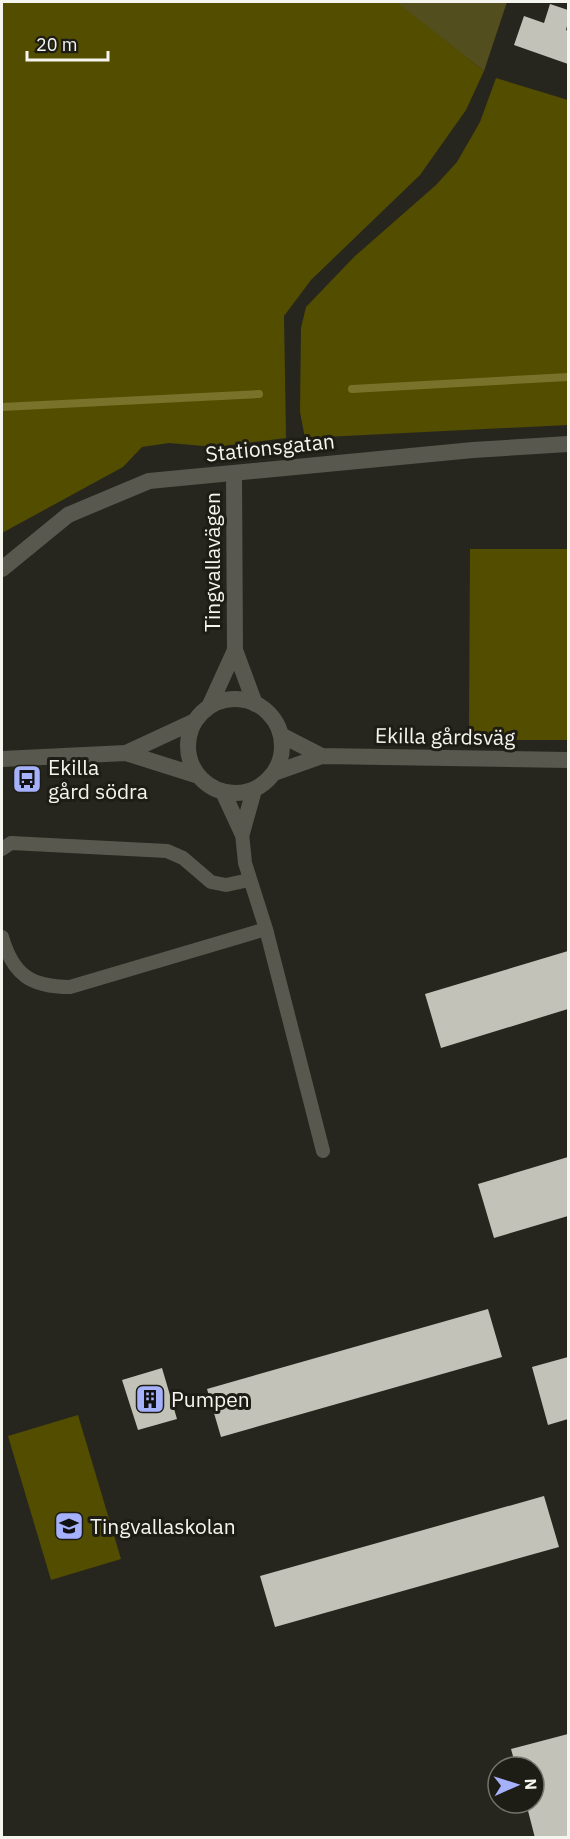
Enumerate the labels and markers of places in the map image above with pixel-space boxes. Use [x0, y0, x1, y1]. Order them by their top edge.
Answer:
place label: Ekilla gård södra [48, 753, 148, 805]
bus stop icon: Ekilla gård södra [11, 763, 43, 795]
building icon: Pumpen [134, 1383, 166, 1415]
place label: Pumpen [171, 1385, 250, 1413]
school or university icon: Tingvallaskolan [53, 1510, 85, 1542]
place label: Tingvallaskolan [90, 1512, 236, 1540]

